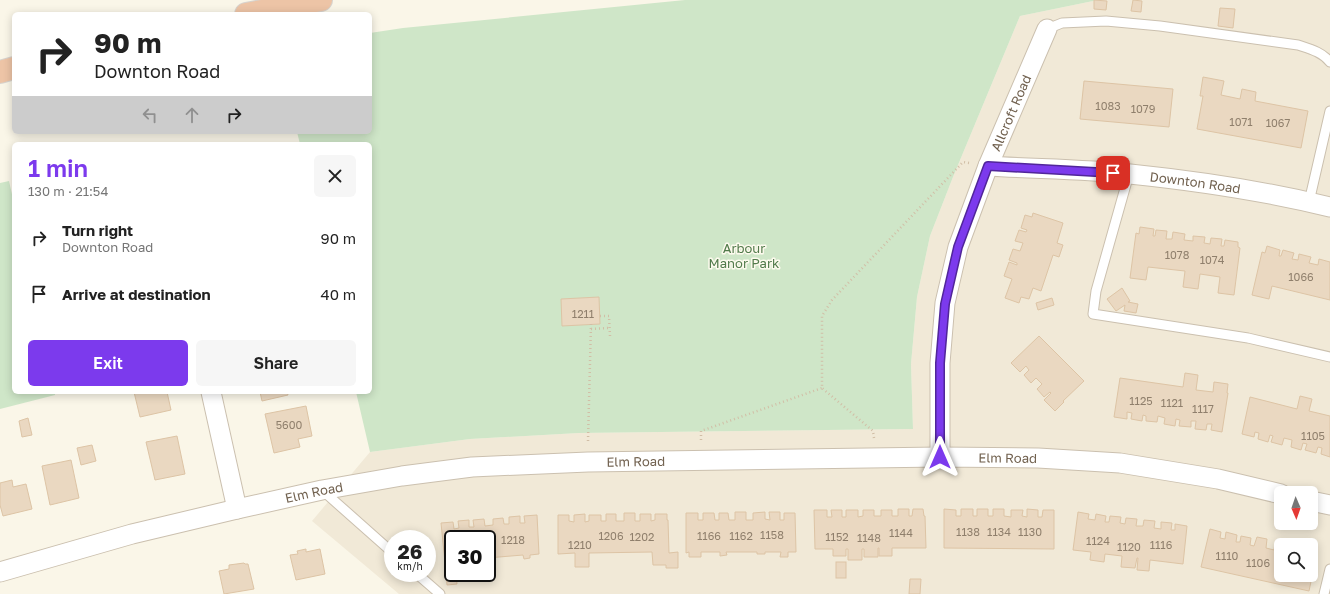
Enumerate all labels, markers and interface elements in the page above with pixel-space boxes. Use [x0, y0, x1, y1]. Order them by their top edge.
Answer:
text: 90 m [94, 26, 161, 59]
icon: right [28, 28, 80, 80]
text: Downton Road [94, 60, 220, 82]
street label: Allcroft Road [987, 72, 1034, 153]
house number: 1083 [1095, 99, 1121, 112]
house number: 1079 [1131, 102, 1155, 115]
icon: left [139, 104, 161, 126]
icon: ahead [181, 104, 203, 126]
icon: right [223, 104, 245, 126]
house number: 1071 [1229, 115, 1253, 128]
house number: 1067 [1266, 116, 1290, 129]
text: 1 min [28, 153, 88, 182]
button: close [314, 155, 356, 197]
pin [1096, 156, 1130, 190]
icon: arrive [1102, 162, 1124, 184]
street label: Downton Road [1149, 168, 1242, 197]
text: 130 m · 21:54 [28, 183, 108, 199]
text: Turn right [62, 221, 133, 239]
icon: right [28, 227, 50, 249]
text: 90 m [321, 229, 356, 247]
text: Downton Road [62, 239, 153, 255]
park label: Arbour Manor Park [709, 240, 780, 271]
house number: 1078 [1165, 248, 1190, 261]
house number: 1074 [1200, 253, 1225, 266]
house number: 1066 [1288, 270, 1314, 283]
icon: arrive [28, 283, 50, 305]
text: Arrive at destination [62, 285, 211, 303]
text: 40 m [321, 285, 356, 303]
house number: 1211 [572, 307, 594, 320]
button: Exit [28, 340, 188, 386]
button: Share [196, 340, 356, 386]
house number: 1125 [1129, 394, 1153, 407]
house number: 1121 [1161, 396, 1183, 409]
house number: 1117 [1192, 402, 1214, 415]
house number: 5600 [276, 418, 303, 431]
house number: 1105 [1301, 429, 1325, 442]
position arrow [919, 436, 961, 478]
street label: Elm Road [978, 449, 1037, 466]
street label: Elm Road [606, 453, 665, 470]
street label: Elm Road [283, 479, 344, 506]
north arrow [1274, 486, 1318, 530]
map controls [1274, 486, 1318, 582]
house number: 1138 [956, 525, 980, 538]
house number: 1134 [987, 525, 1011, 538]
house number: 1130 [1018, 525, 1042, 538]
house number: 1144 [889, 526, 913, 539]
house number: 1158 [760, 528, 784, 541]
house number: 1206 [598, 529, 624, 542]
house number: 1166 [697, 529, 721, 542]
house number: 1162 [729, 529, 753, 542]
speed limit sign: 30 [444, 530, 496, 582]
house number: 1202 [630, 530, 654, 543]
house number: 1152 [825, 530, 849, 543]
house number: 1148 [857, 531, 881, 544]
house number: 1218 [501, 533, 525, 546]
house number: 1124 [1086, 534, 1110, 547]
house number: 1210 [568, 538, 592, 551]
house number: 1116 [1150, 538, 1173, 551]
button: search [1274, 538, 1318, 582]
text: 26 [398, 539, 422, 563]
house number: 1120 [1117, 540, 1141, 553]
house number: 1110 [1216, 549, 1239, 562]
house number: 1106 [1246, 556, 1270, 569]
text: km/h [397, 560, 423, 572]

